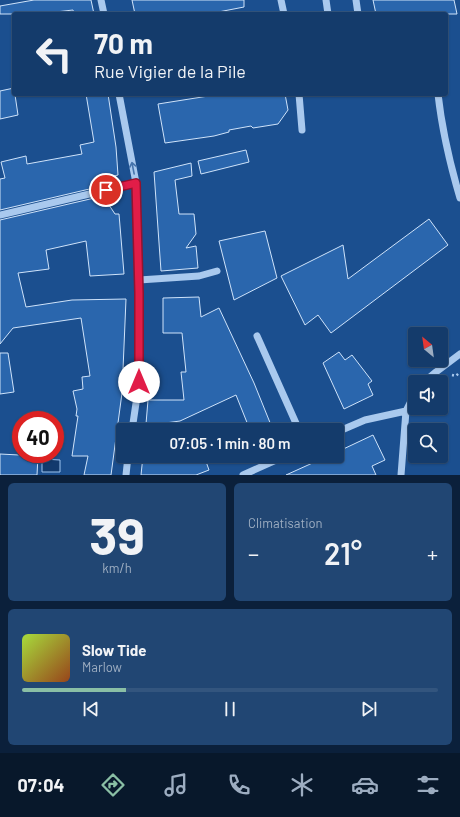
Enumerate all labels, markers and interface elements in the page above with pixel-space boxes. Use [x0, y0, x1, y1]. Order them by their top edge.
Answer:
text: 70 m [94, 26, 153, 60]
icon: left [28, 28, 80, 80]
text: Rue Vigier de la Pile [94, 60, 246, 82]
one-way arrow [129, 162, 137, 175]
pin [89, 173, 123, 207]
icon: arrive [95, 179, 117, 201]
north arrow [408, 327, 448, 367]
map controls [408, 327, 448, 463]
position arrow [118, 361, 160, 403]
button: sound [408, 375, 448, 415]
speed limit sign: 40 [12, 411, 64, 463]
button: search [408, 423, 448, 463]
text: 07:05 · 1 min · 80 m [169, 434, 291, 452]
text: 39 [89, 503, 145, 565]
text: Climatisation [248, 515, 323, 531]
text: 21° [324, 535, 362, 571]
text: − [248, 540, 259, 566]
text: + [427, 540, 438, 566]
text: km/h [102, 560, 132, 576]
text: Slow Tide [82, 641, 146, 659]
text: Marlow [82, 659, 122, 675]
icon: previous [80, 698, 102, 720]
icon: pause [219, 698, 241, 720]
icon: next [358, 698, 380, 720]
icon: directions [99, 771, 127, 799]
icon: music [162, 771, 190, 799]
icon: phone [225, 771, 253, 799]
icon: climate [288, 771, 316, 799]
icon: car [351, 771, 379, 799]
icon: filters [414, 771, 442, 799]
text: 07:04 [18, 774, 64, 796]

